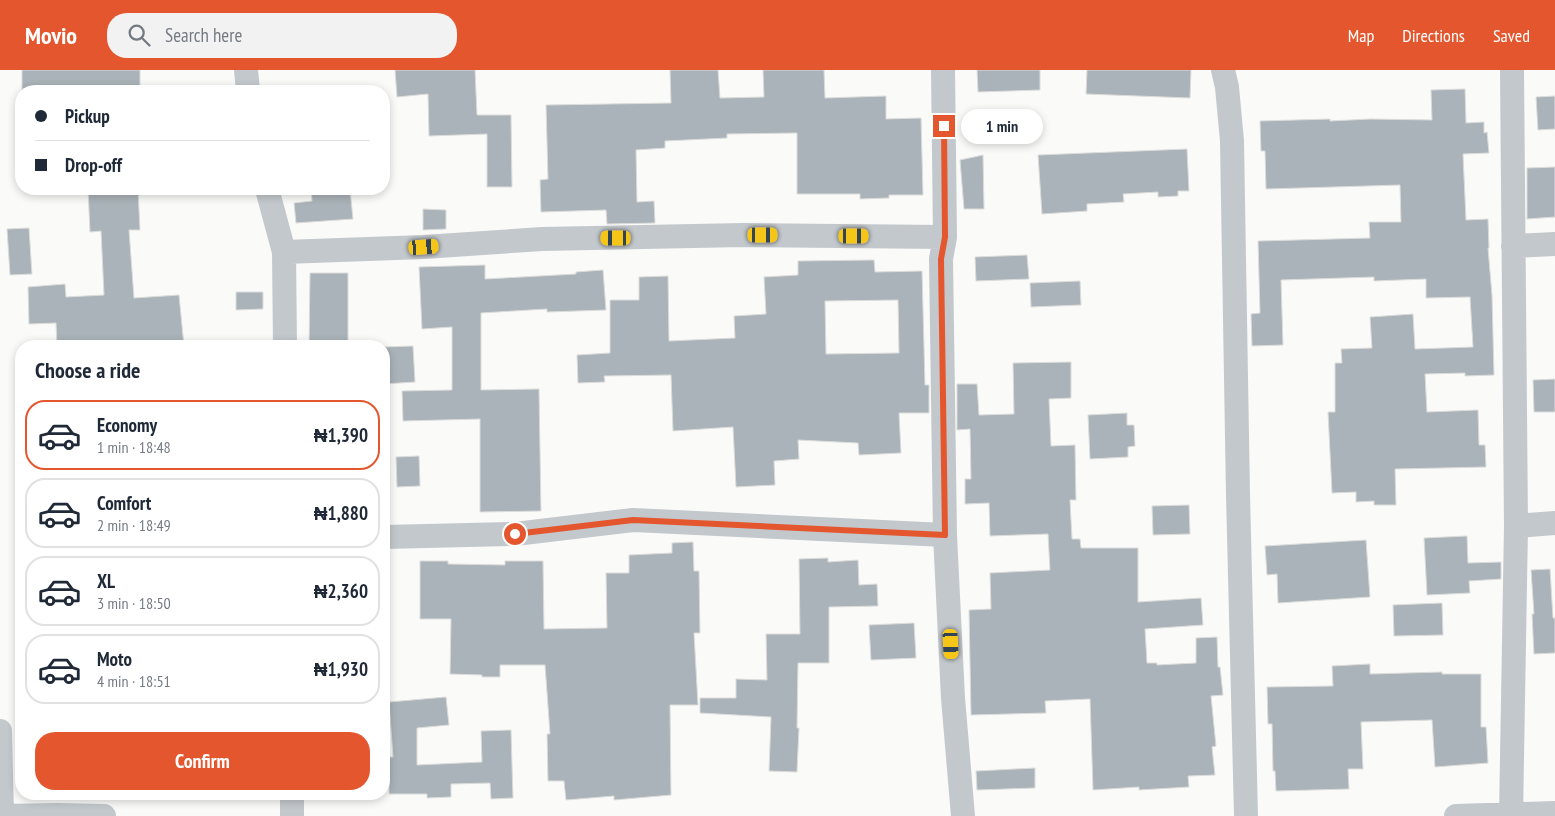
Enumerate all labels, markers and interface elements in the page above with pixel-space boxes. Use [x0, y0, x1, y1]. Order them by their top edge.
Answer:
search box [107, 13, 457, 58]
text: Movio [25, 20, 77, 51]
icon: search [125, 21, 153, 49]
text: Search here [165, 23, 242, 47]
text: Map [1348, 24, 1374, 47]
text: Directions [1402, 24, 1465, 47]
text: Saved [1493, 24, 1530, 47]
text: Pickup [65, 104, 110, 128]
callout: 1 min [962, 108, 1044, 144]
route end [933, 115, 955, 137]
text: 1 min [986, 116, 1018, 136]
text: Drop-off [65, 153, 122, 177]
car [748, 228, 778, 243]
car [839, 229, 869, 244]
car [601, 231, 631, 246]
car [408, 238, 439, 256]
text: Choose a ride [35, 356, 140, 384]
icon: car [37, 413, 82, 458]
text: Economy [97, 413, 157, 437]
text: ₦1,390 [314, 423, 368, 447]
text: 1 min · 18:48 [97, 437, 171, 457]
icon: car [37, 491, 82, 536]
text: Comfort [97, 491, 151, 515]
text: ₦1,880 [314, 501, 368, 525]
text: 2 min · 18:49 [97, 515, 171, 535]
route start [504, 523, 526, 545]
icon: car [37, 569, 82, 614]
text: XL [97, 569, 115, 593]
text: ₦2,360 [314, 579, 368, 603]
text: 3 min · 18:50 [97, 593, 171, 613]
car [942, 629, 959, 659]
icon: car [37, 647, 82, 692]
text: Moto [97, 647, 132, 671]
text: ₦1,930 [314, 657, 368, 681]
text: 4 min · 18:51 [97, 671, 171, 691]
button: Confirm [35, 732, 370, 790]

